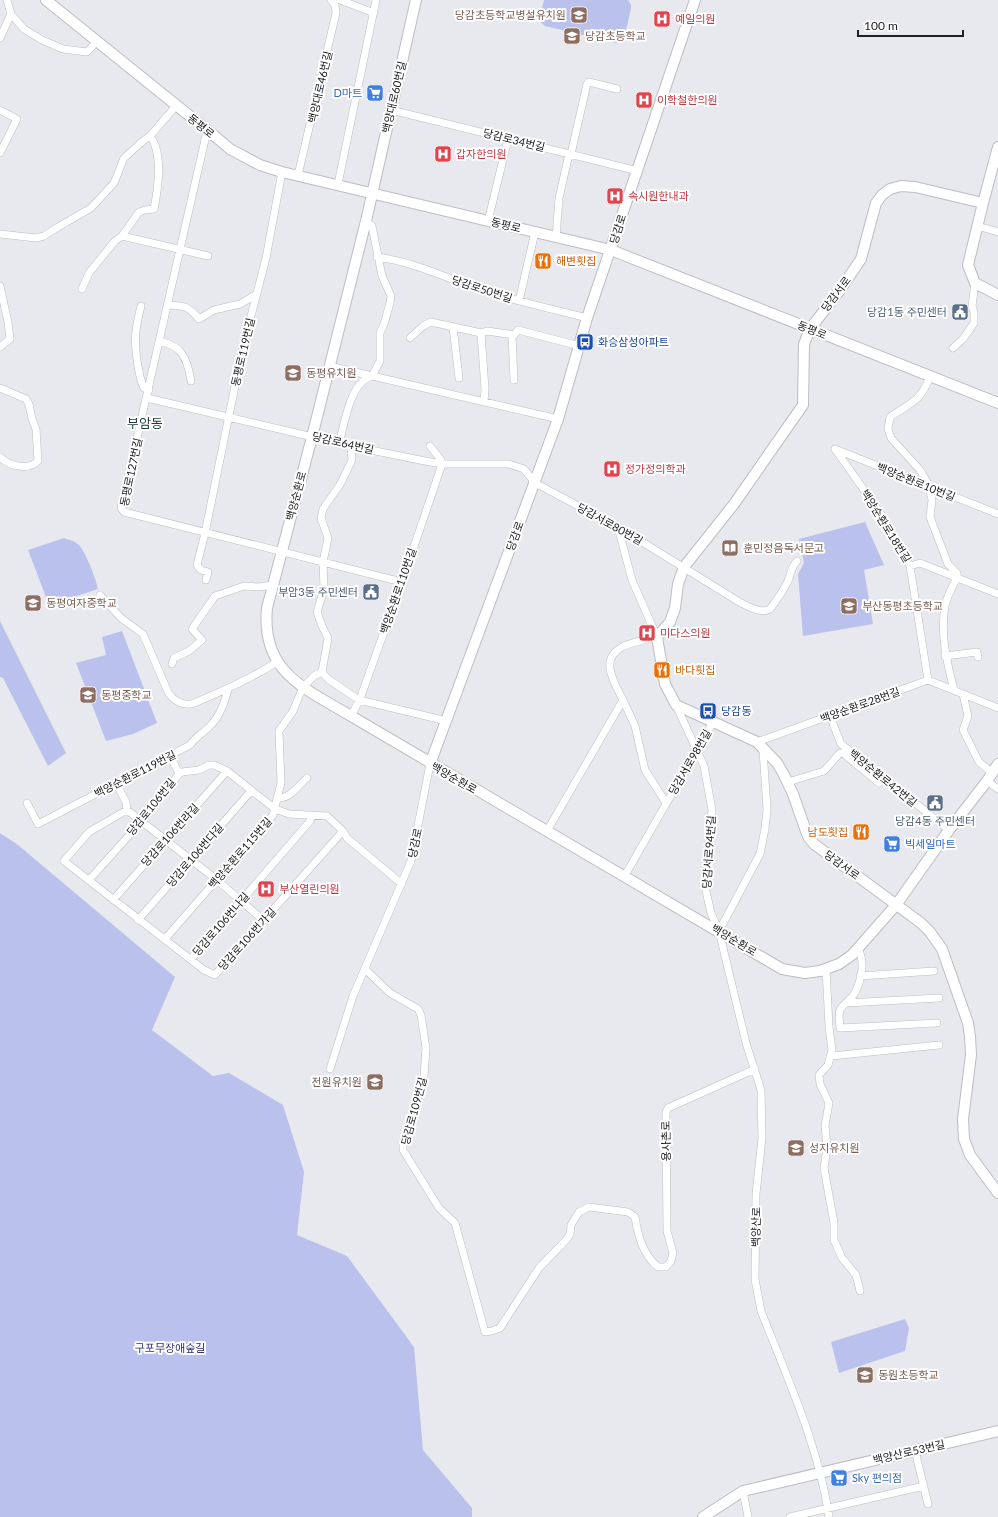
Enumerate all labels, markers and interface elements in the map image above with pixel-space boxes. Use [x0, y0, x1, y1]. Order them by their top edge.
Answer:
school or university icon: 당감초등학교병설유치원 [569, 5, 589, 25]
place label: 당감초등학교병설유치원 [455, 8, 566, 21]
hospital icon: 예일의원 [652, 9, 672, 29]
place label: 예일의원 [675, 12, 715, 25]
scale bar [858, 12, 963, 38]
text: 100 m [864, 18, 898, 33]
school or university icon: 당감초등학교 [562, 26, 582, 46]
place label: 당감초등학교 [585, 29, 646, 42]
street label: 백양대로46번길 [305, 50, 334, 124]
street label: 백양대로60번길 [379, 60, 408, 134]
supermarket icon: D마트 [365, 83, 385, 103]
place label: D마트 [333, 86, 362, 99]
hospital icon: 이학철한의원 [634, 90, 654, 110]
place label: 이학철한의원 [657, 93, 718, 106]
street label: 동평로 [185, 111, 217, 140]
street label: 당감로34번길 [482, 126, 546, 153]
hospital icon: 갑자한의원 [433, 144, 453, 164]
place label: 갑자한의원 [456, 147, 507, 160]
hospital icon: 속시원한내과 [605, 186, 625, 206]
place label: 속시원한내과 [628, 189, 689, 202]
street label: 당감로 [607, 212, 628, 245]
street label: 동평로 [490, 215, 522, 234]
restaurant icon: 해변횟집 [533, 251, 553, 271]
place label: 해변횟집 [556, 254, 596, 267]
street label: 당감로50번길 [450, 273, 514, 304]
street label: 당감서로 [818, 274, 853, 314]
public building icon: 당감1동 주민센터 [950, 302, 970, 322]
place label: 당감1동 주민센터 [867, 305, 947, 318]
street label: 동평로119번길 [228, 316, 257, 387]
street label: 동평로 [796, 318, 829, 341]
bus stop icon: 화승삼성아파트 [575, 332, 595, 352]
place label: 화승삼성아파트 [598, 335, 669, 348]
school or university icon: 동평유치원 [283, 363, 303, 383]
place label: 동평유치원 [306, 366, 357, 379]
district label: 부암동 [127, 415, 163, 431]
street label: 당감로64번길 [311, 429, 375, 456]
street label: 동평로127번길 [117, 436, 144, 507]
hospital icon: 정가정의학과 [602, 459, 622, 479]
street label: 백양순환로10번길 [875, 460, 957, 503]
place label: 정가정의학과 [625, 462, 686, 475]
street label: 백양순환로 [283, 470, 308, 522]
street label: 백양순환로18번길 [859, 487, 914, 565]
street label: 당감서로80번길 [575, 500, 646, 547]
street label: 당감로 [503, 519, 526, 552]
library icon: 훈민정음독서문고 [720, 538, 740, 558]
place label: 훈민정음독서문고 [743, 541, 824, 554]
street label: 백양순환로110번길 [377, 546, 418, 635]
public building icon: 부암3동 주민센터 [361, 582, 381, 602]
place label: 부암3동 주민센터 [278, 585, 358, 598]
school or university icon: 동평여자중학교 [23, 593, 43, 613]
place label: 동평여자중학교 [46, 596, 117, 609]
school or university icon: 부산동평초등학교 [839, 596, 859, 616]
place label: 부산동평초등학교 [862, 599, 943, 612]
hospital icon: 미다스의원 [637, 623, 657, 643]
place label: 미다스의원 [660, 626, 711, 639]
restaurant icon: 바다횟집 [652, 660, 672, 680]
place label: 바다횟집 [675, 663, 715, 676]
street label: 백양순환로28번길 [818, 684, 901, 725]
school or university icon: 동평중학교 [78, 685, 98, 705]
place label: 동평중학교 [101, 688, 152, 701]
bus stop icon: 당감동 [698, 701, 718, 721]
place label: 당감동 [721, 704, 751, 717]
street label: 당감서로98번길 [666, 727, 714, 797]
street label: 백양순환로42번길 [847, 746, 920, 809]
street label: 백양순환로119번길 [92, 747, 178, 800]
street label: 백양순환로 [429, 759, 479, 796]
street label: 당감로106번길 [124, 775, 178, 838]
public building icon: 당감4동 주민센터 [925, 793, 945, 813]
street label: 당감로106번라길 [138, 801, 201, 869]
street label: 백양순환로115번길 [205, 814, 274, 891]
place label: 당감4동 주민센터 [895, 814, 975, 827]
street label: 당감서로94번길 [699, 815, 718, 889]
street label: 당감로106번다길 [164, 820, 226, 889]
restaurant icon: 남도횟집 [851, 822, 871, 842]
place label: 남도횟집 [808, 825, 848, 838]
street label: 당감로 [405, 827, 424, 859]
supermarket icon: 빅세일마트 [882, 834, 902, 854]
place label: 빅세일마트 [905, 837, 956, 850]
street label: 당감서로 [822, 847, 862, 882]
hospital icon: 부산열린의원 [256, 879, 276, 899]
place label: 부산열린의원 [279, 882, 340, 895]
street label: 당감로106번나길 [190, 889, 252, 958]
street label: 당감로106번가길 [215, 905, 278, 973]
street label: 백양순환로 [709, 921, 759, 958]
school or university icon: 전원유치원 [365, 1072, 385, 1092]
place label: 전원유치원 [311, 1075, 362, 1088]
street label: 당감로109번길 [398, 1076, 429, 1146]
street label: 용사촌로 [659, 1121, 672, 1161]
school or university icon: 성지유치원 [786, 1138, 806, 1158]
place label: 성지유치원 [809, 1141, 860, 1154]
street label: 백양산로 [749, 1207, 762, 1247]
park label: 구포무장애숲길 [135, 1341, 205, 1354]
school or university icon: 동원초등학교 [855, 1365, 875, 1385]
place label: 동원초등학교 [878, 1368, 939, 1381]
street label: 백양산로53번길 [872, 1437, 946, 1466]
supermarket icon: Sky 편의점 [829, 1468, 849, 1488]
place label: Sky 편의점 [852, 1471, 902, 1484]

